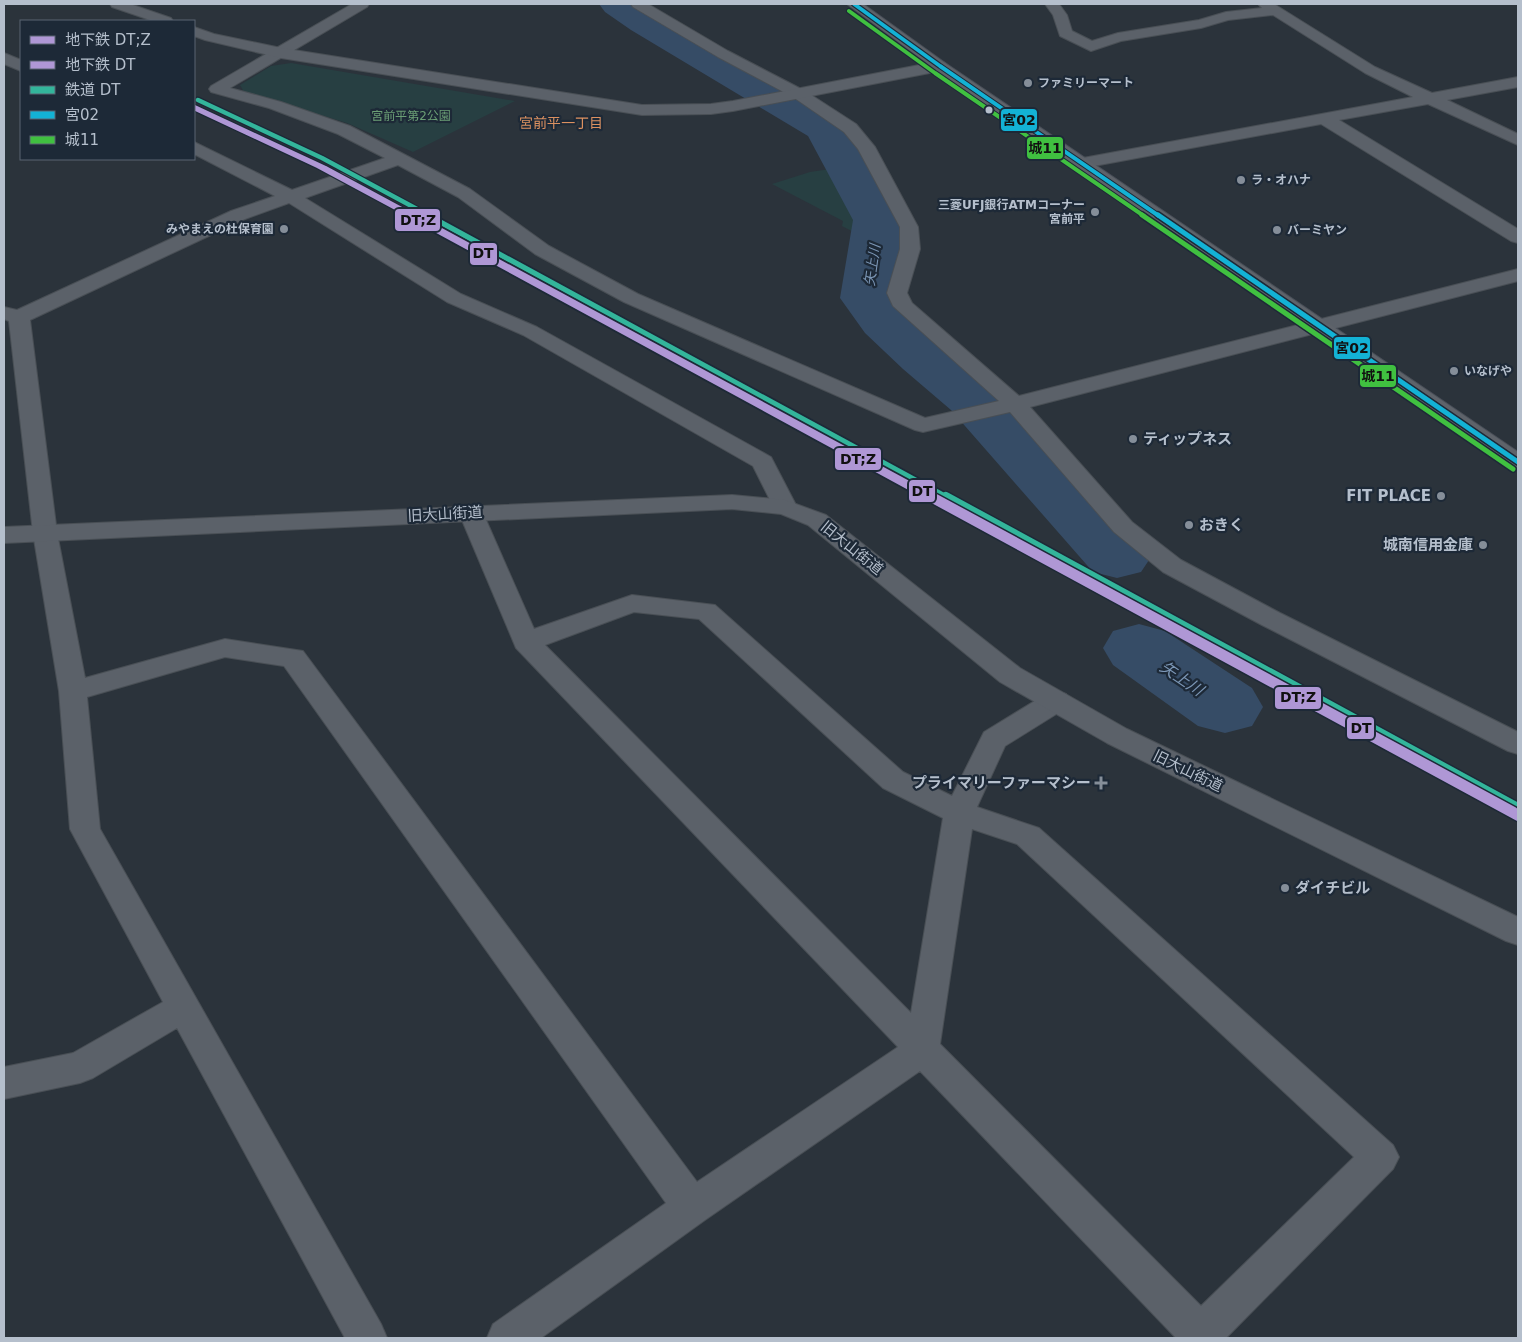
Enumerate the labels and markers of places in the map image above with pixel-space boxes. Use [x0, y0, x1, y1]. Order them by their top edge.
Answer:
place label: ファミリーマート [1038, 76, 1134, 90]
marker: ファミリーマート [1022, 77, 1034, 89]
unlabelled marker [984, 105, 994, 115]
place label: ラ・オハナ [1251, 173, 1311, 187]
marker: ラ・オハナ [1235, 174, 1247, 186]
place label: 三菱UFJ銀行ATMコーナー 宮前平 [938, 198, 1085, 226]
marker: 三菱UFJ銀行ATMコーナー 宮前平 [1089, 206, 1101, 218]
place label: みやまえの杜保育園 [166, 222, 274, 236]
marker: みやまえの杜保育園 [278, 223, 290, 235]
place label: バーミヤン [1287, 223, 1347, 237]
marker: バーミヤン [1271, 224, 1283, 236]
place label: いなげや [1464, 364, 1512, 378]
marker: いなげや [1448, 365, 1460, 377]
place label: ティップネス [1143, 430, 1232, 448]
marker: ティップネス [1127, 433, 1139, 445]
place label: FIT PLACE [1346, 487, 1431, 505]
marker: FIT PLACE [1435, 490, 1447, 502]
place label: おきく [1199, 516, 1244, 534]
marker: おきく [1183, 519, 1195, 531]
place label: 城南信用金庫 [1383, 536, 1473, 554]
marker: 城南信用金庫 [1477, 539, 1489, 551]
place label: プライマリーファーマシー [912, 774, 1091, 792]
marker: プライマリーファーマシー [1095, 777, 1107, 789]
place label: ダイチビル [1295, 879, 1370, 897]
marker: ダイチビル [1279, 882, 1291, 894]

